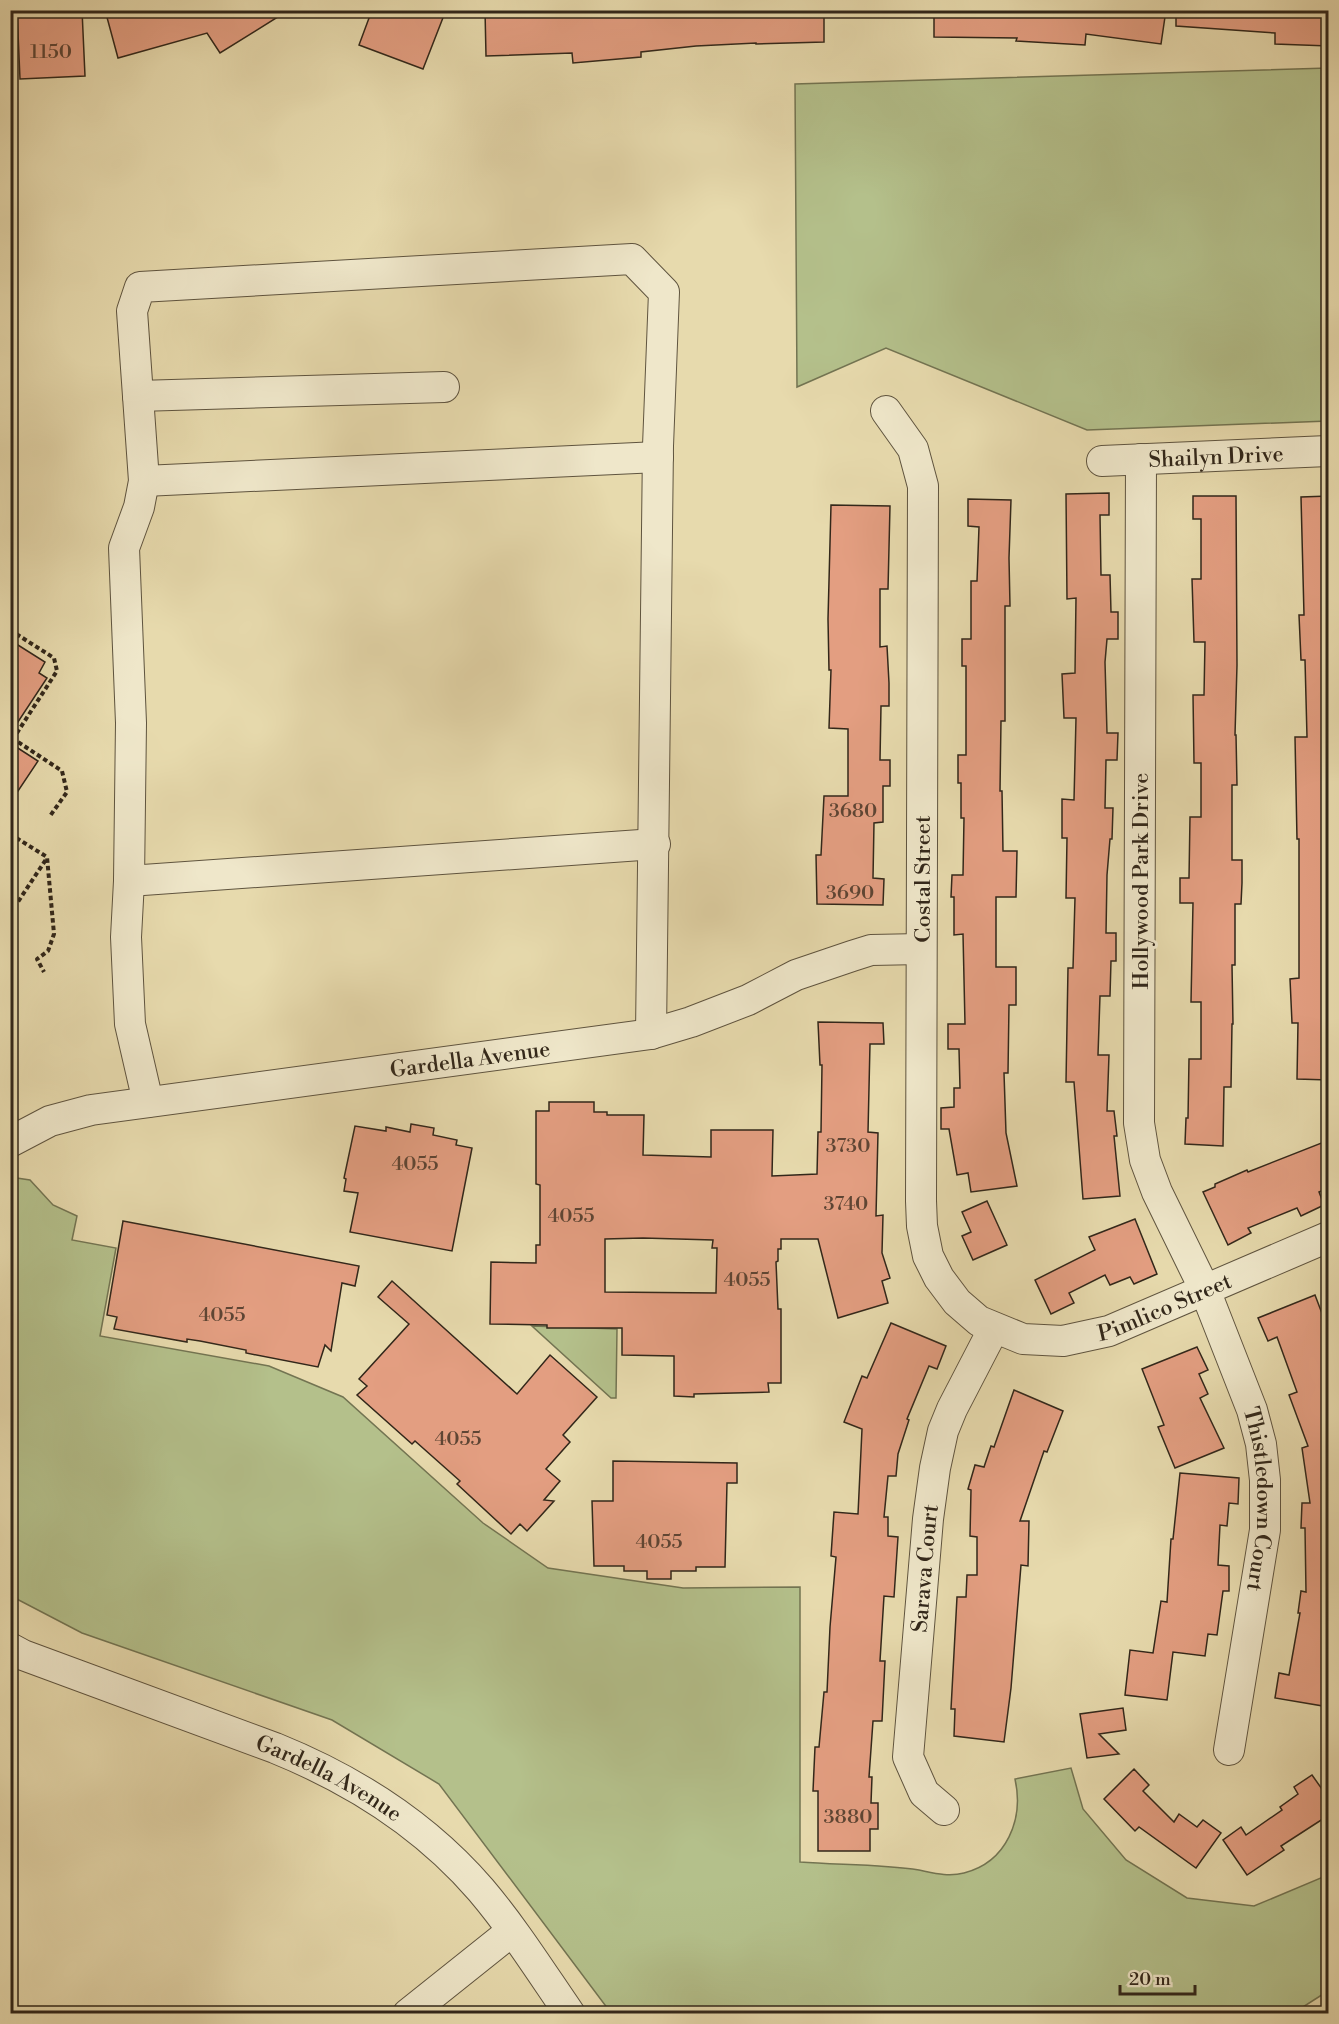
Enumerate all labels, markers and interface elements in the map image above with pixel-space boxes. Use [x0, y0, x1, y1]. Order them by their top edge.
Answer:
house number: 1150 [30, 40, 72, 65]
street label: Shailyn Drive [1148, 441, 1284, 474]
street label: Hollywood Park Drive [1128, 773, 1155, 989]
house number: 3680 [829, 799, 877, 824]
street label: Costal Street [910, 815, 937, 943]
house number: 3690 [826, 881, 874, 906]
street label: Gardella Avenue [388, 1036, 552, 1084]
house number: 3730 [826, 1134, 870, 1159]
house number: 4055 [391, 1152, 439, 1177]
house number: 3740 [824, 1192, 868, 1217]
house number: 4055 [547, 1204, 595, 1229]
house number: 4055 [723, 1268, 771, 1293]
street label: Pimlico Street [1095, 1268, 1236, 1348]
house number: 4055 [198, 1303, 246, 1328]
street label: Thistledown Court [1237, 1404, 1277, 1593]
house number: 4055 [434, 1427, 482, 1452]
street label: Sarava Court [907, 1502, 945, 1634]
house number: 4055 [635, 1530, 683, 1555]
street label: Gardella Avenue [252, 1730, 407, 1828]
house number: 3880 [824, 1805, 872, 1830]
scale bar [1120, 1958, 1195, 1996]
text: 20 m [1129, 1968, 1171, 1991]

